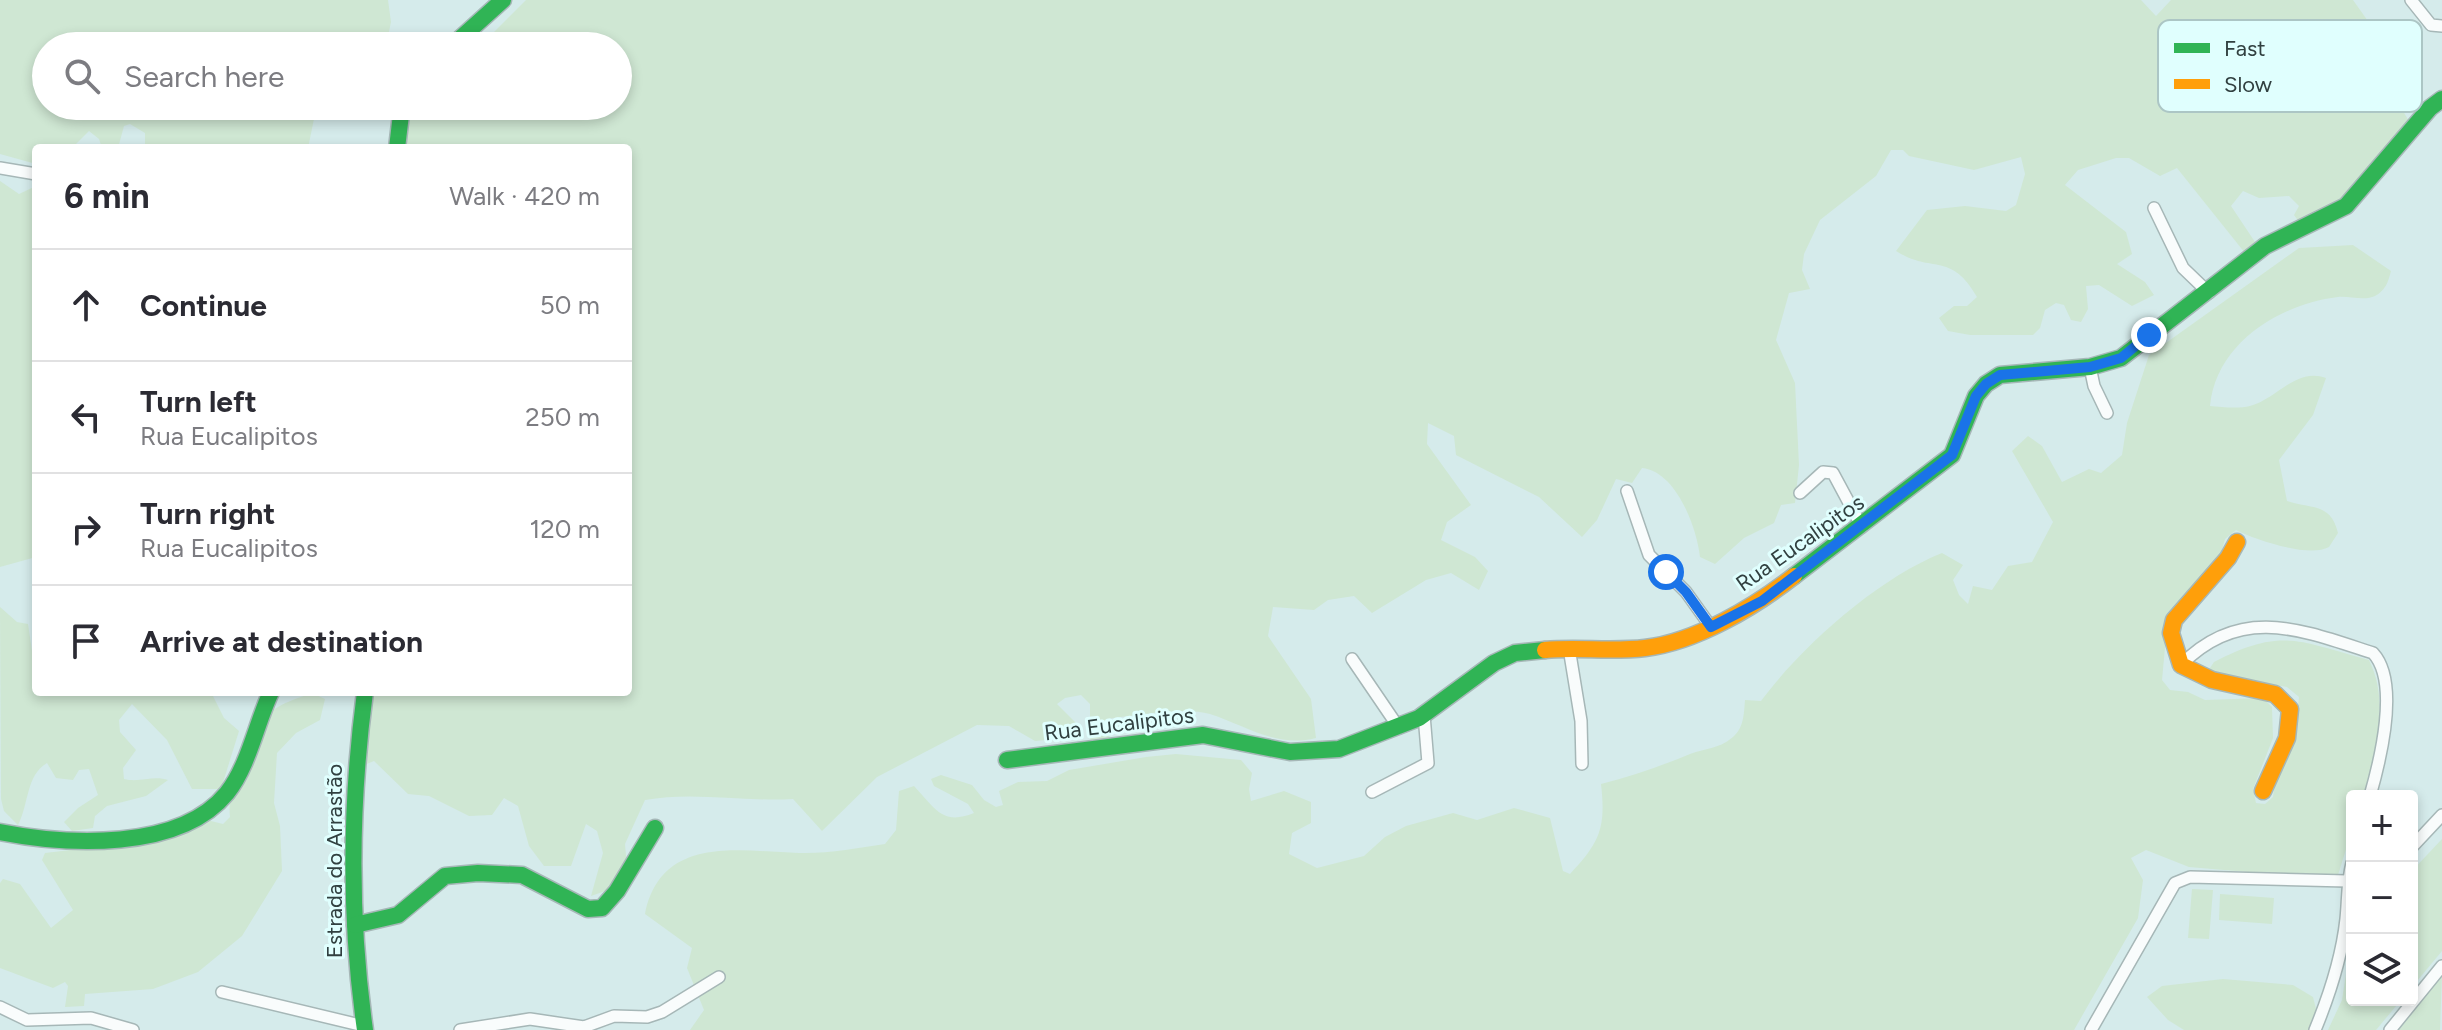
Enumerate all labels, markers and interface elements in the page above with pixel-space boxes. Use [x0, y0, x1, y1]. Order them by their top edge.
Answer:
legend [2158, 20, 2422, 112]
search box [32, 32, 632, 120]
text: Fast [2224, 35, 2266, 62]
icon: search [60, 54, 104, 98]
text: Search here [124, 58, 284, 95]
text: Slow [2224, 71, 2273, 98]
text: 6 min [64, 176, 150, 217]
text: Walk · 420 m [449, 180, 600, 212]
icon: ahead [64, 283, 108, 327]
text: Continue [140, 287, 267, 324]
text: 50 m [540, 289, 600, 321]
route end [2131, 317, 2167, 353]
text: Turn left [140, 383, 257, 420]
icon: left [64, 395, 108, 439]
text: 250 m [525, 401, 600, 433]
text: Rua Eucalipitos [140, 420, 318, 452]
street label: Rua Eucalipitos [1731, 489, 1869, 597]
text: Turn right [140, 495, 275, 532]
icon: right [64, 507, 108, 551]
text: 120 m [530, 513, 600, 545]
text: Rua Eucalipitos [140, 532, 318, 564]
route start [1648, 554, 1684, 590]
icon: arrive [64, 619, 108, 663]
text: Arrive at destination [140, 623, 423, 660]
street label: Rua Eucalipitos [1043, 701, 1195, 747]
street label: Estrada do Arrastão [321, 764, 348, 958]
map controls [2346, 790, 2418, 1006]
button: + [2346, 790, 2418, 862]
button: − [2346, 862, 2418, 934]
button: layers [2346, 934, 2418, 1006]

